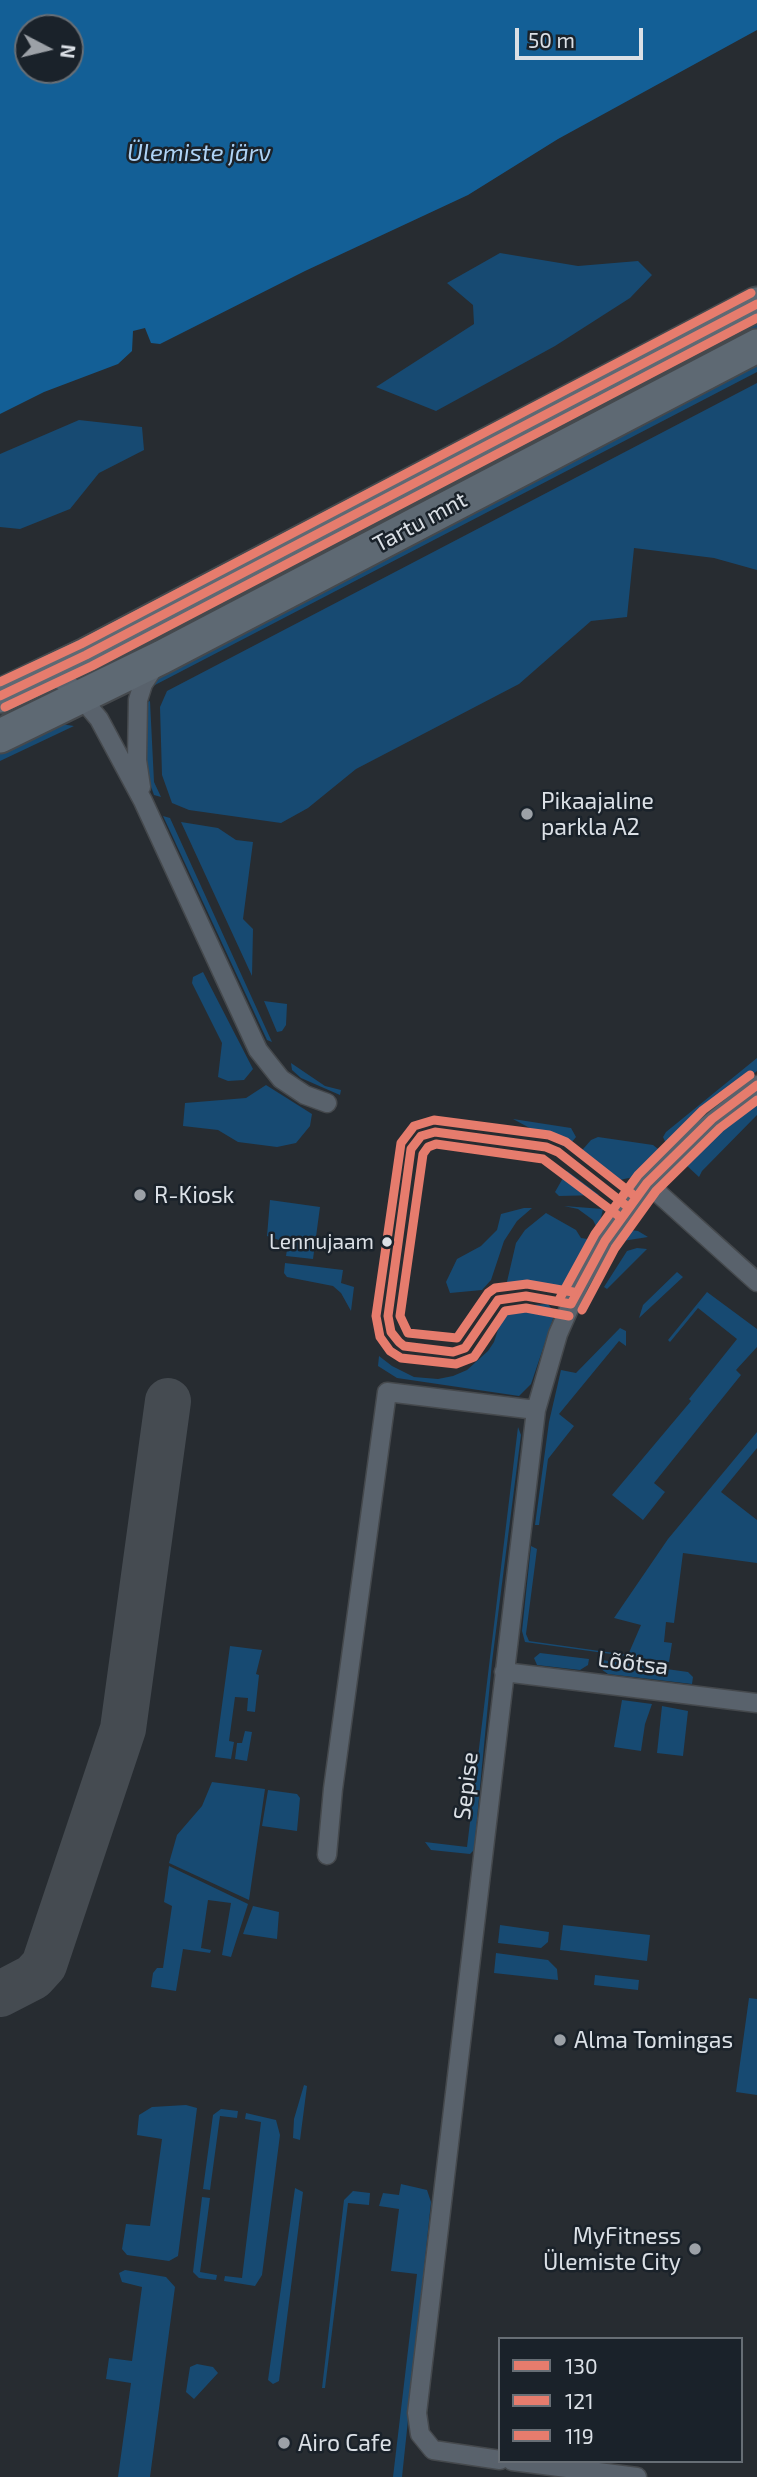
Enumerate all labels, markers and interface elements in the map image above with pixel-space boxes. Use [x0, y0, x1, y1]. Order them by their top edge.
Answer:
north arrow [14, 14, 84, 84]
scale bar [519, 14, 647, 58]
text: 50 m [528, 27, 575, 52]
text: N [56, 43, 81, 60]
water label: Ülemiste järv [127, 139, 271, 167]
street label: Tartu mnt [368, 486, 472, 558]
place label: Pikaajaline parkla A2 [541, 787, 654, 841]
marker: Pikaajaline parkla A2 [519, 806, 535, 822]
place label: R-Kiosk [154, 1181, 234, 1209]
marker: R-Kiosk [132, 1187, 148, 1203]
place label: Lennujaam [269, 1229, 374, 1255]
marker: Lennujaam [380, 1235, 394, 1249]
street label: Lõõtsa [596, 1645, 670, 1681]
street label: Sepise [448, 1750, 484, 1822]
place label: Alma Tomingas [574, 2026, 733, 2054]
marker: Alma Tomingas [552, 2032, 568, 2048]
place label: MyFitness Ülemiste City [543, 2222, 681, 2276]
marker: MyFitness Ülemiste City [687, 2241, 703, 2257]
legend [498, 2337, 743, 2463]
text: 130 [565, 2353, 598, 2378]
text: 121 [565, 2388, 594, 2413]
text: 119 [565, 2423, 594, 2448]
place label: Airo Cafe [298, 2429, 392, 2457]
marker: Airo Cafe [276, 2435, 292, 2451]

